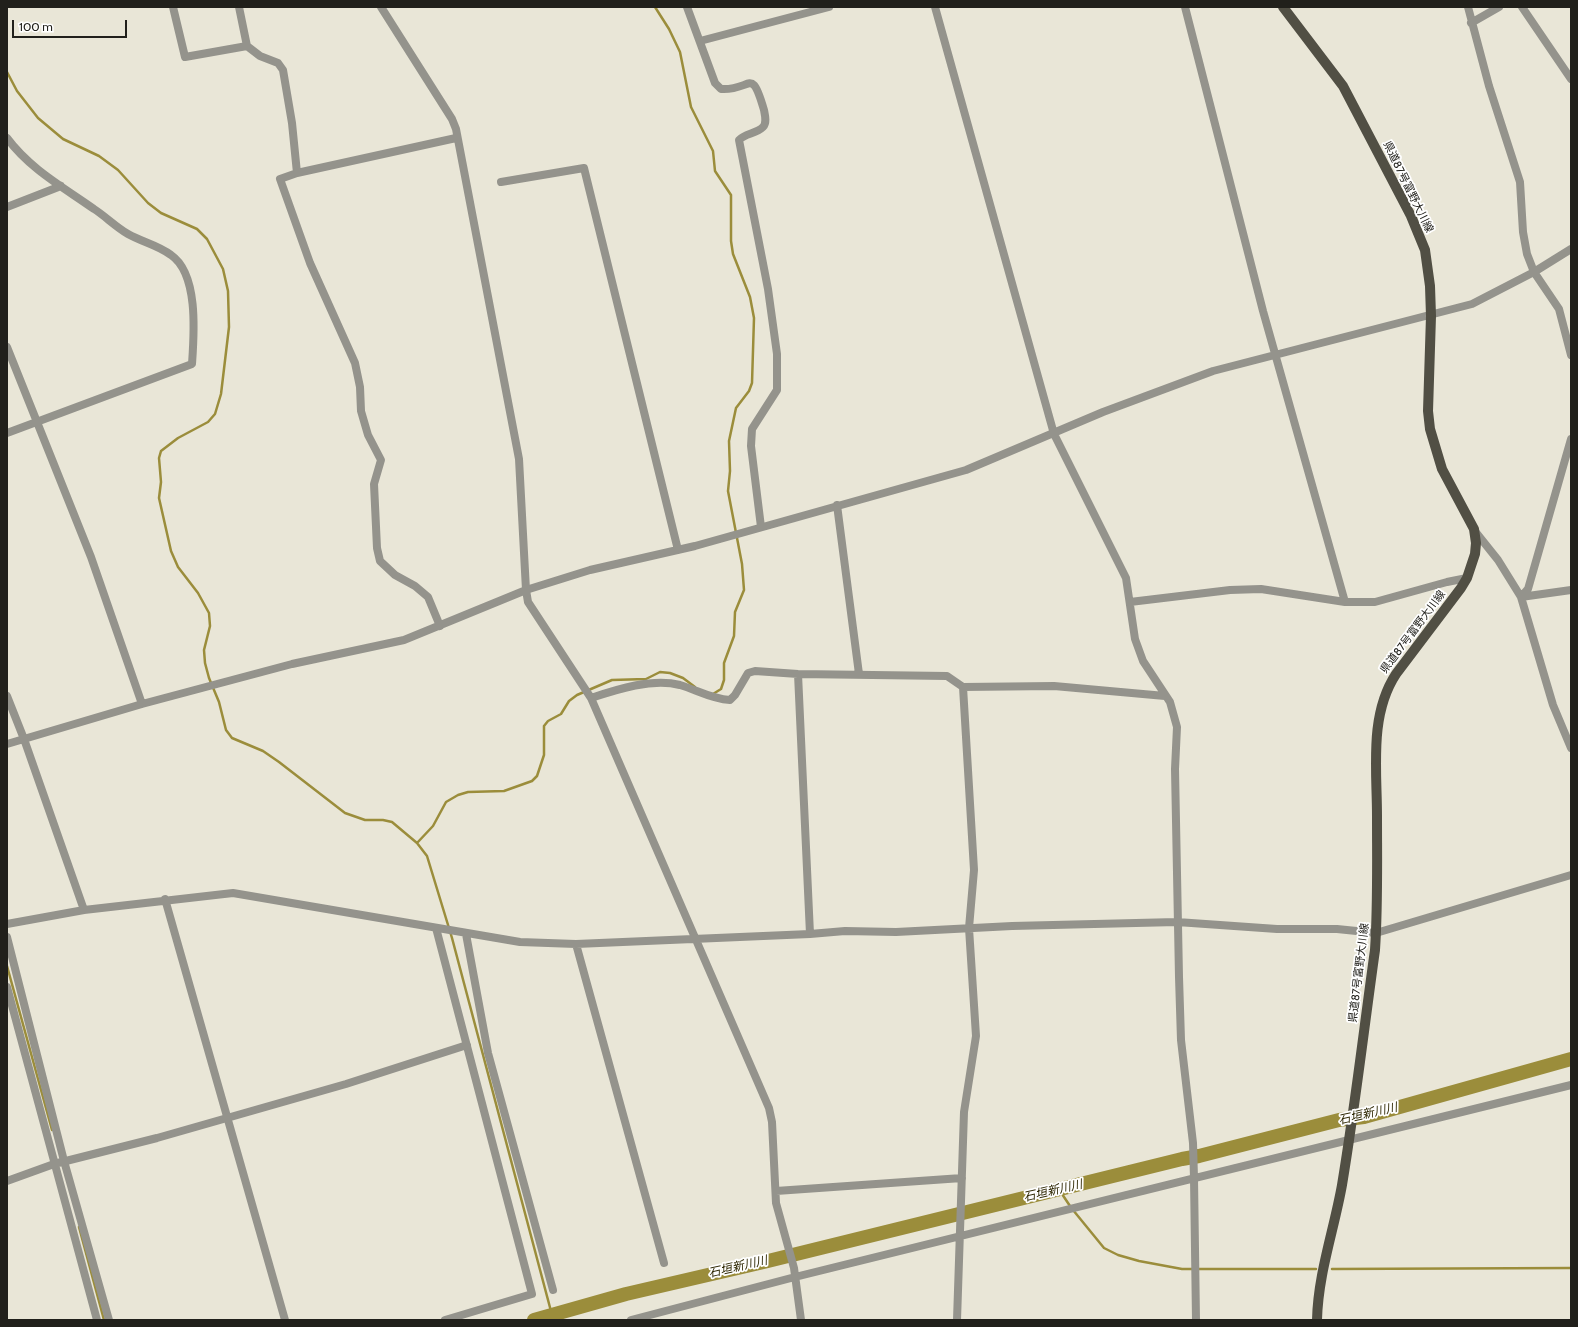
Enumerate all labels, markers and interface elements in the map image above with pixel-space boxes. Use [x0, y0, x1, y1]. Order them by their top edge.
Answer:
scale bar [14, 12, 129, 38]
text: 100 m [19, 19, 53, 34]
street label: 県道87号富野大川線 [1380, 139, 1436, 235]
street label: 県道87号富野大川線 [1378, 588, 1448, 676]
street label: 県道87号富野大川線 [1346, 922, 1372, 1024]
water label: 石垣新川川 [1337, 1100, 1399, 1128]
water label: 石垣新川川 [1022, 1177, 1084, 1205]
water label: 石垣新川川 [707, 1253, 769, 1281]

